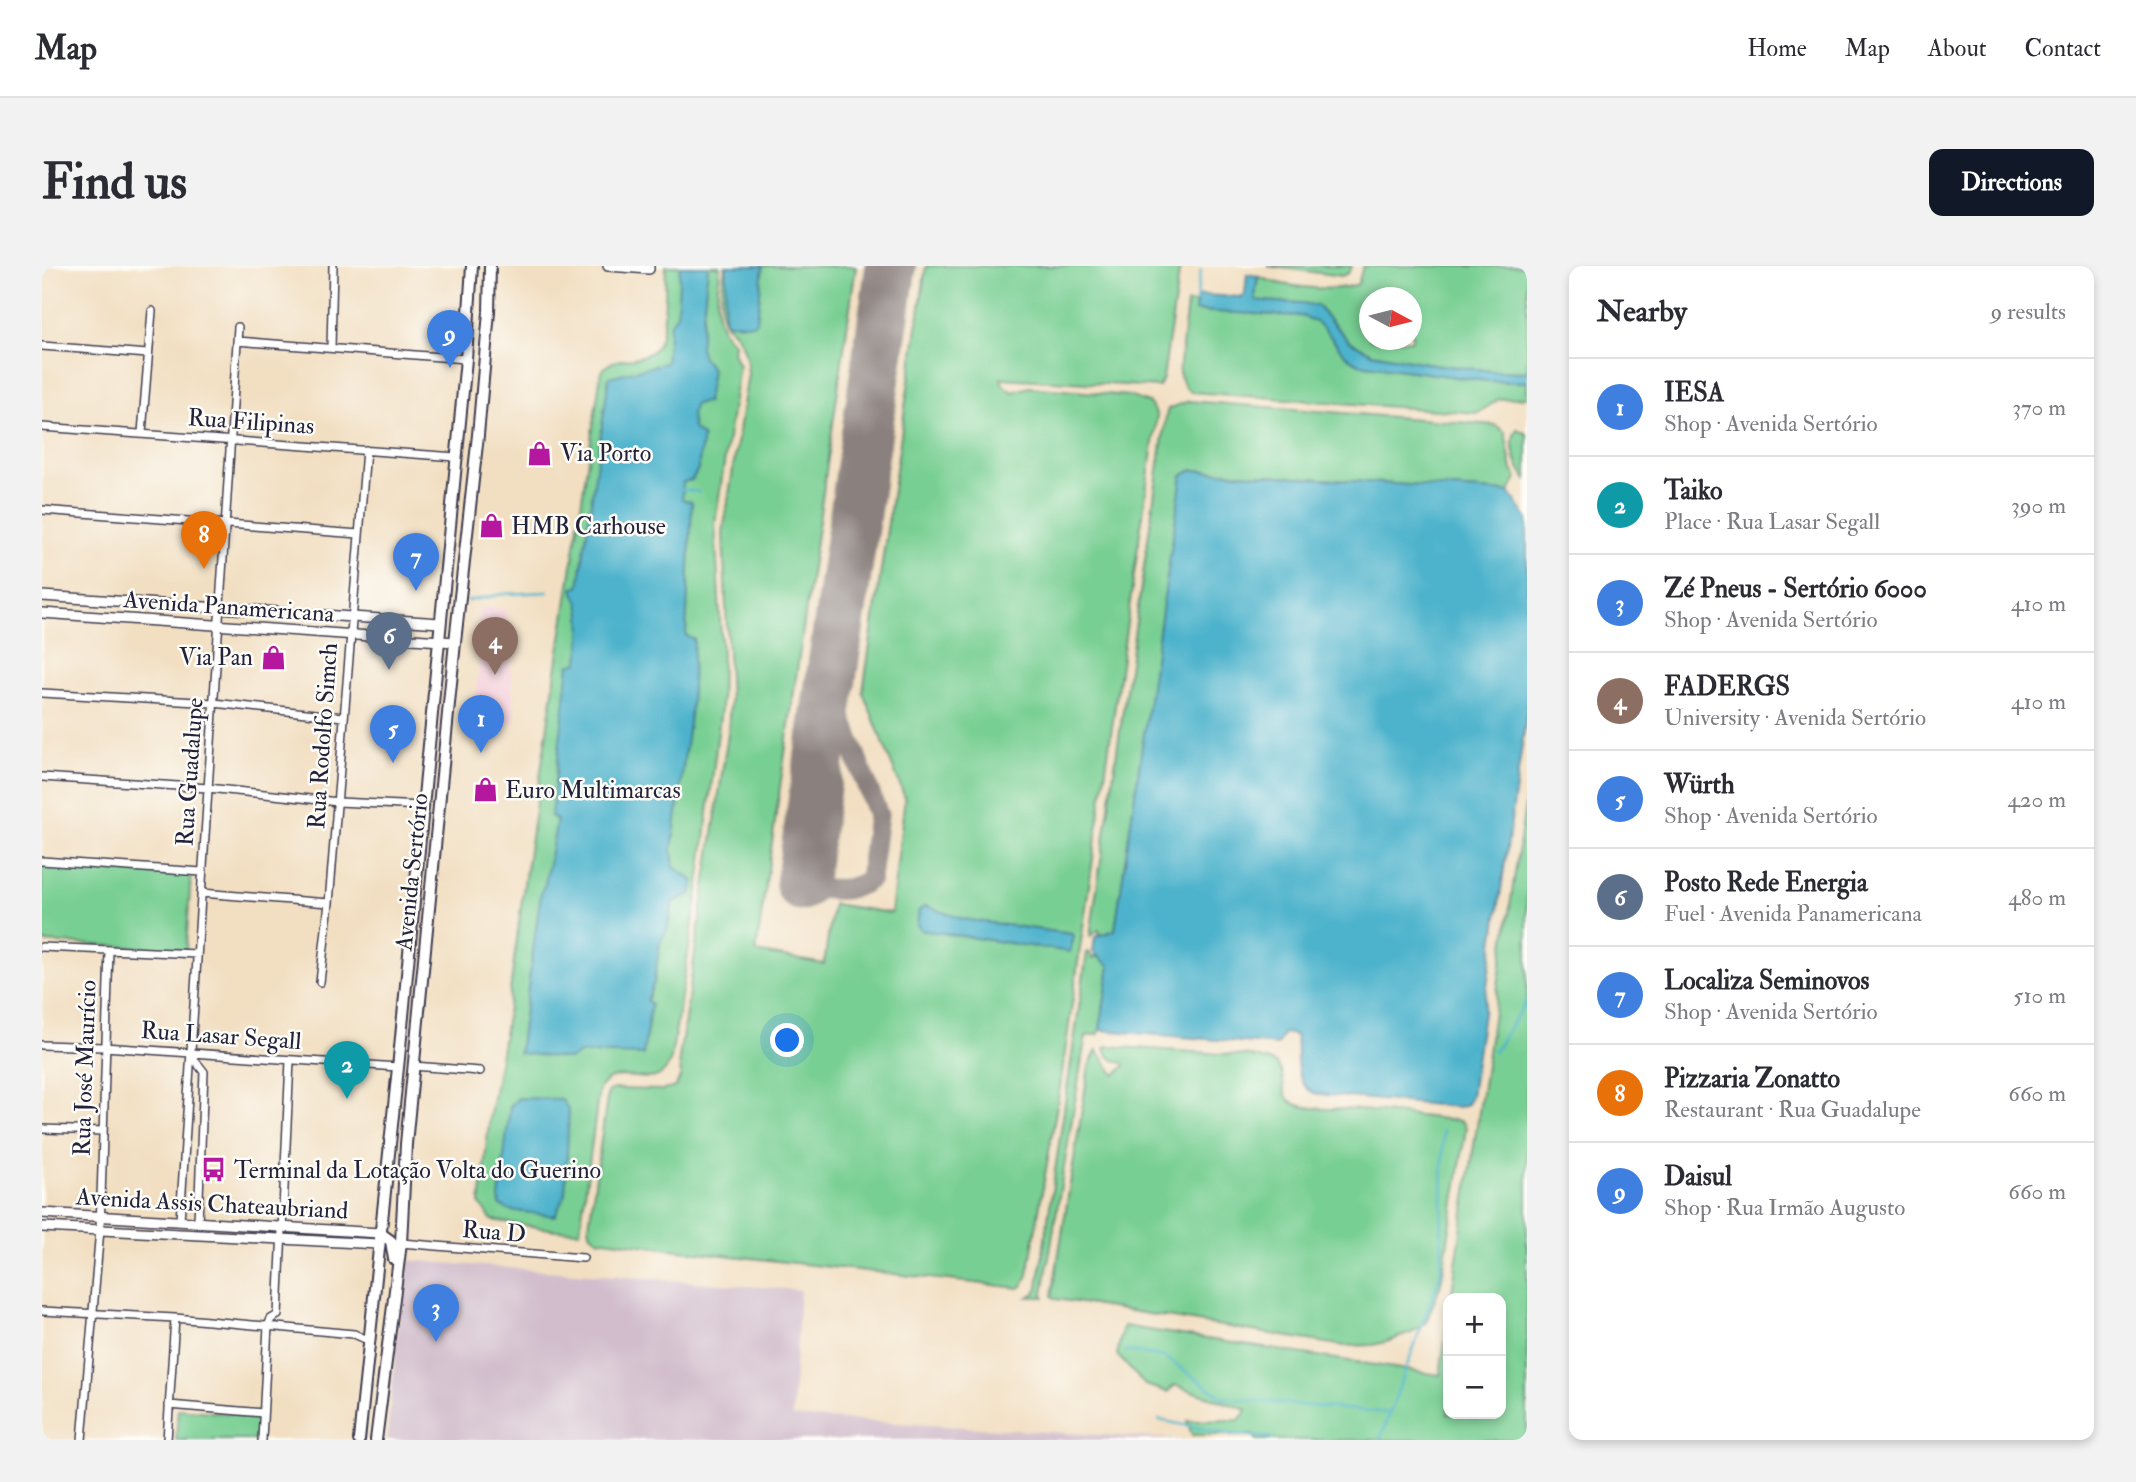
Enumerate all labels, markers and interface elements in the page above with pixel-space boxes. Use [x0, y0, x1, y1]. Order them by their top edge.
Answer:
text: Map [35, 28, 97, 69]
text: Home [1747, 33, 1807, 64]
text: Map [1845, 33, 1890, 64]
text: About [1928, 33, 1987, 64]
text: Contact [2025, 33, 2101, 64]
button: Directions [1929, 149, 2094, 216]
text: Find us [42, 152, 187, 213]
north arrow [1359, 287, 1422, 350]
text: Nearby [1597, 293, 1687, 330]
text: 9 results [1990, 297, 2066, 326]
pin: 9 [427, 310, 473, 368]
text: IESA [1664, 377, 1724, 409]
text: 1 [1616, 393, 1624, 422]
text: 370 m [2012, 393, 2066, 422]
street label: Rua Filipinas [187, 402, 315, 442]
text: Shop · Avenida Sertório [1664, 409, 1878, 438]
place label: Via Porto [560, 438, 651, 469]
shop icon: Via Porto [526, 439, 554, 467]
text: Taiko [1664, 475, 1723, 507]
text: 2 [1614, 491, 1626, 520]
text: 390 m [2011, 491, 2066, 520]
text: Place · Rua Lasar Segall [1664, 507, 1880, 536]
pin: 8 [181, 511, 227, 569]
place label: HMB Carhouse [511, 511, 666, 542]
shop icon: HMB Carhouse [477, 512, 505, 540]
pin: 7 [393, 533, 439, 591]
text: Zé Pneus - Sertório 6000 [1664, 573, 1927, 605]
street label: Avenida Panamericana [121, 584, 337, 630]
text: 3 [1616, 589, 1624, 618]
text: 410 m [2011, 589, 2066, 618]
text: Shop · Avenida Sertório [1664, 605, 1878, 634]
pin: 6 [366, 612, 412, 670]
pin: 4 [472, 617, 518, 675]
street label: Rua Rodolfo Simch [301, 641, 345, 830]
place label: Via Pan [179, 642, 253, 673]
shop icon: Via Pan [259, 643, 287, 671]
text: FADERGS [1664, 671, 1790, 703]
text: 4 [1614, 687, 1626, 716]
text: 410 m [2011, 687, 2066, 716]
pin: 1 [458, 695, 504, 753]
street label: Rua Guadalupe [169, 697, 211, 847]
text: University · Avenida Sertório [1664, 703, 1926, 732]
pin: 5 [370, 705, 416, 763]
text: Würth [1664, 769, 1735, 801]
place label: Euro Multimarcas [505, 775, 681, 806]
shop icon: Euro Multimarcas [471, 776, 499, 804]
text: 5 [1615, 785, 1625, 814]
text: 420 m [2007, 785, 2066, 814]
street label: Avenida Sertório [388, 792, 436, 953]
text: Shop · Avenida Sertório [1664, 801, 1878, 830]
text: Posto Rede Energia [1664, 867, 1868, 899]
text: 6 [1614, 883, 1626, 912]
text: 480 m [2008, 883, 2066, 912]
text: Fuel · Avenida Panamericana [1664, 899, 1922, 928]
text: Localiza Seminovos [1664, 965, 1869, 997]
street label: Rua José Maurício [66, 979, 104, 1157]
text: 7 [1615, 981, 1625, 1010]
text: 510 m [2013, 981, 2066, 1010]
text: Shop · Avenida Sertório [1664, 997, 1878, 1026]
street label: Rua Lasar Segall [140, 1015, 302, 1057]
your location [770, 1023, 804, 1057]
pin: 2 [324, 1041, 370, 1099]
text: Pizzaria Zonatto [1664, 1063, 1840, 1095]
text: 8 [1615, 1079, 1625, 1108]
text: 660 m [2008, 1079, 2066, 1108]
text: Restaurant · Rua Guadalupe [1664, 1095, 1921, 1124]
place label: Terminal da Lotação Volta do Guerino [234, 1155, 601, 1186]
bus stop icon: Terminal da Lotação Volta do Guerino [200, 1156, 228, 1184]
text: Daisul [1664, 1161, 1732, 1193]
text: 9 [1614, 1177, 1626, 1206]
text: 660 m [2008, 1177, 2066, 1206]
street label: Avenida Assis Chateaubriand [74, 1181, 349, 1227]
text: Shop · Rua Irmão Augusto [1664, 1193, 1905, 1222]
street label: Rua D [461, 1214, 527, 1250]
pin: 3 [413, 1284, 459, 1342]
map controls [1443, 1293, 1506, 1419]
button: + [1443, 1293, 1506, 1356]
button: − [1443, 1356, 1506, 1419]

